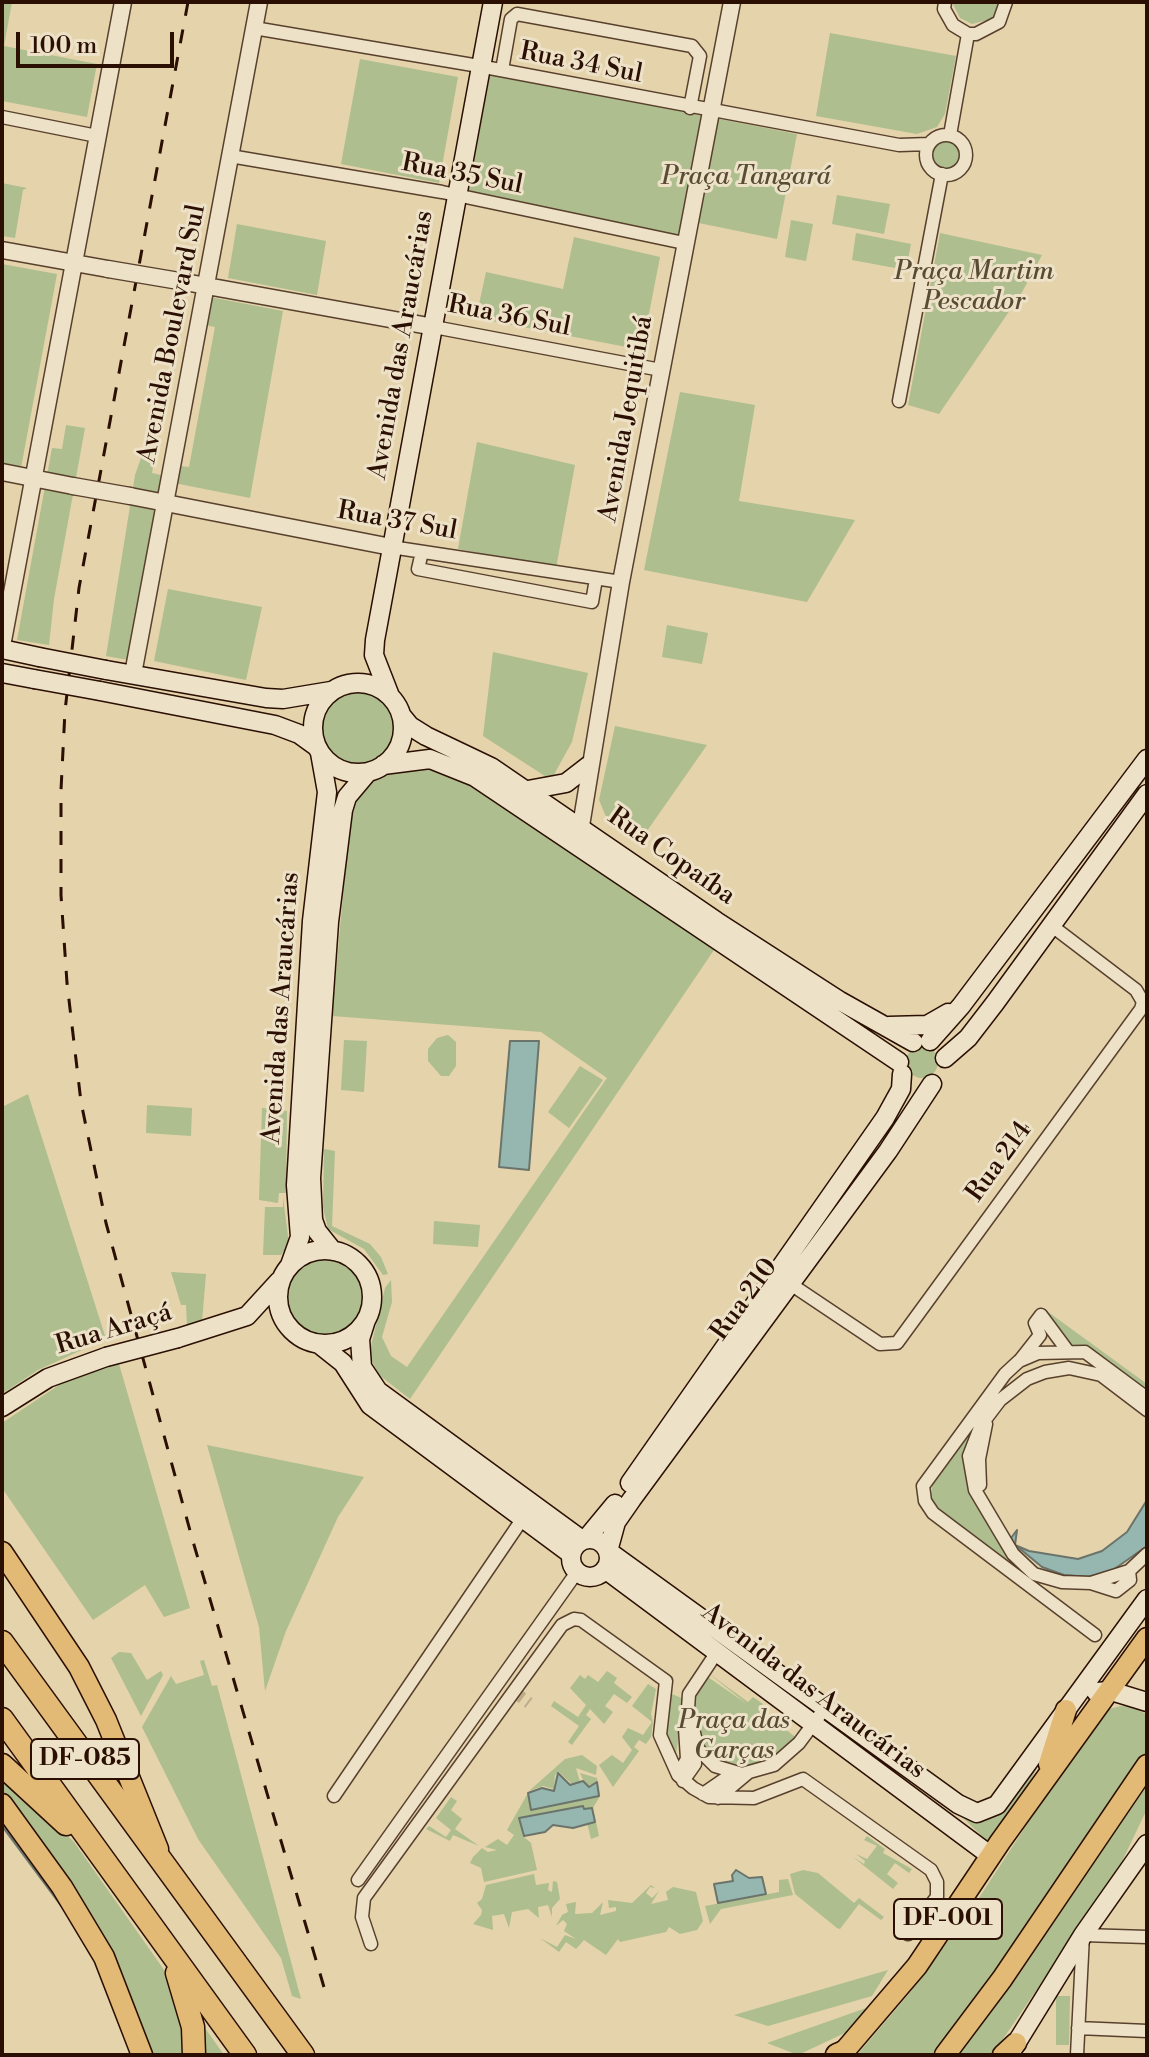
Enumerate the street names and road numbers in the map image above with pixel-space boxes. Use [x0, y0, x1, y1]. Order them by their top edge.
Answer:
street label: Rua 34 Sul [517, 37, 645, 91]
street label: Rua 35 Sul [399, 148, 525, 202]
street label: Avenida Boulevard Sul [133, 202, 213, 466]
street label: Avenida das Araucárias [363, 208, 441, 482]
street label: Rua 36 Sul [445, 290, 573, 344]
street label: Avenida Jequitibá [594, 313, 660, 525]
street label: Rua 37 Sul [335, 496, 459, 548]
street label: Rua Copaíba [601, 802, 741, 912]
street label: Avenida das Araucárias [257, 871, 307, 1145]
street label: Rua 214 [960, 1116, 1040, 1208]
street label: Rua 210 [705, 1253, 785, 1347]
street label: Rua Araçá [52, 1298, 176, 1362]
street label: Avenida das Araucárias [695, 1598, 931, 1786]
road number: DF-085 [31, 1739, 139, 1779]
road number: DF-001 [894, 1899, 1002, 1939]

